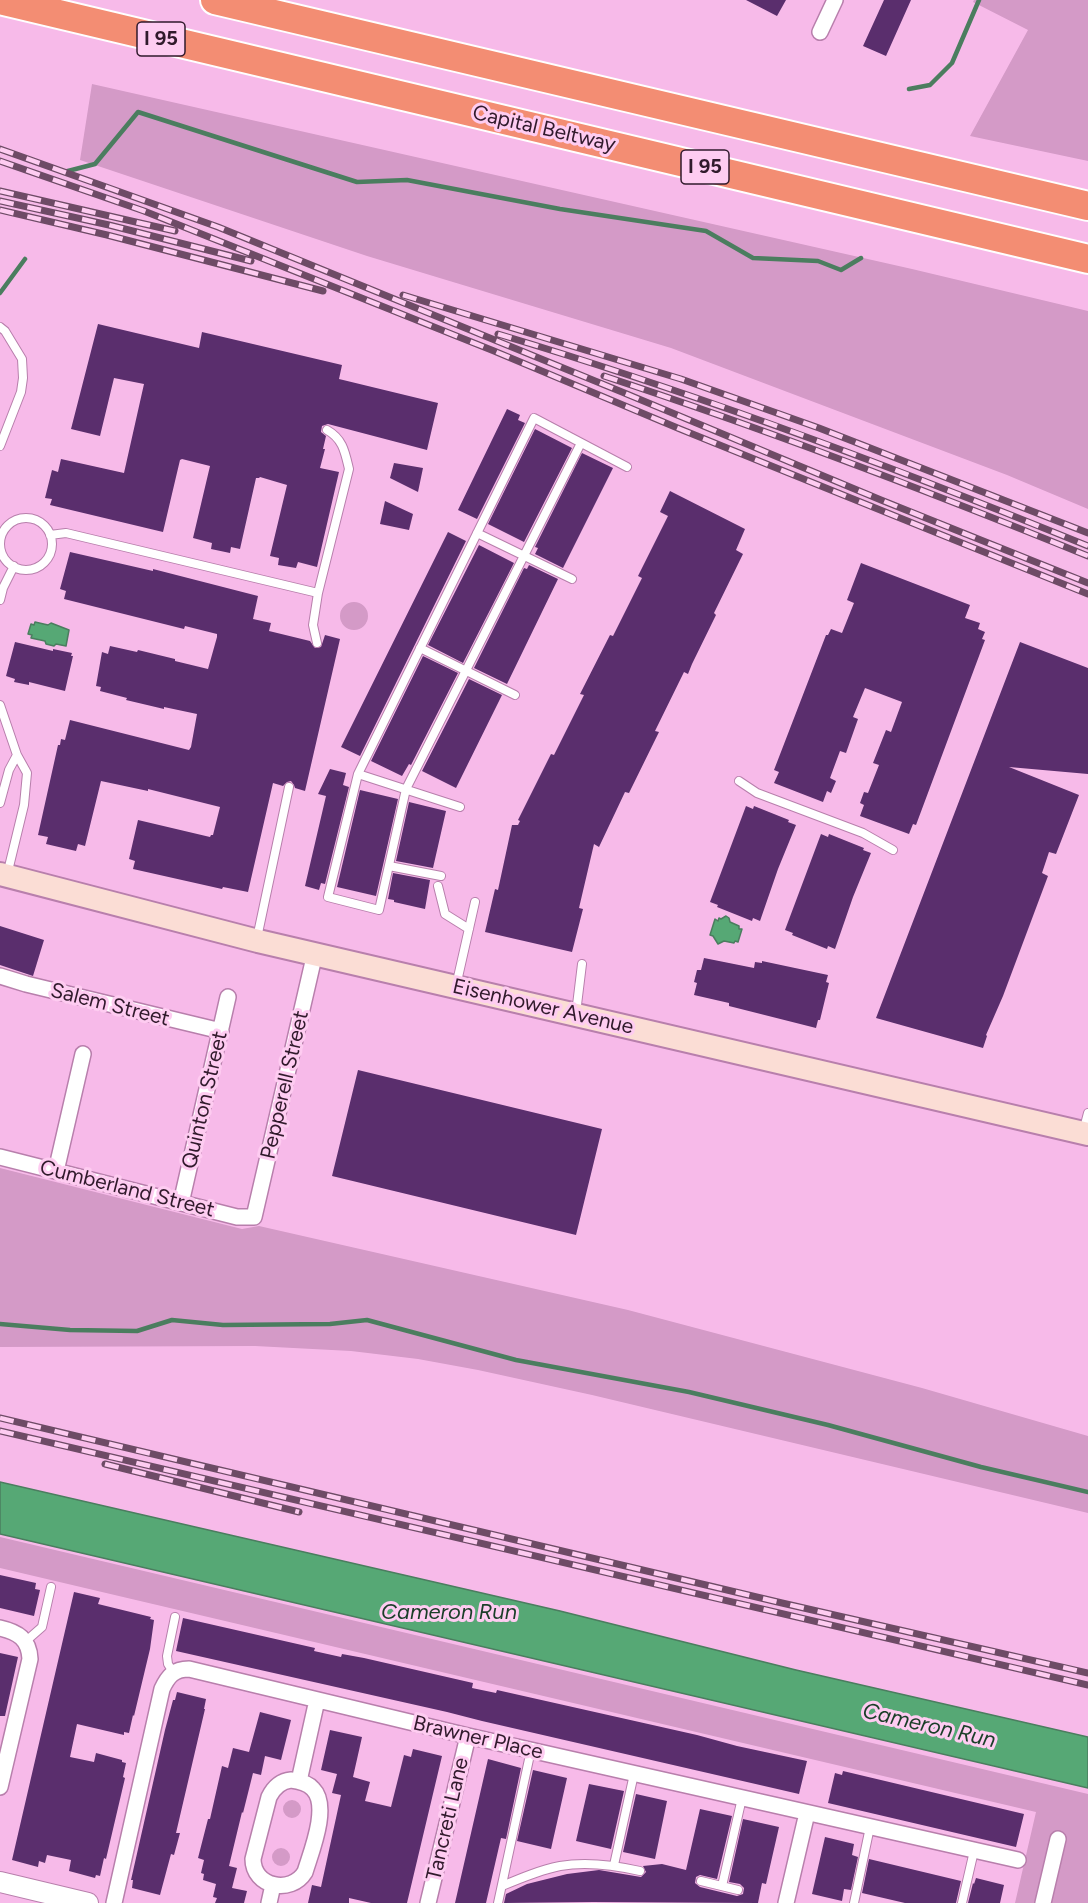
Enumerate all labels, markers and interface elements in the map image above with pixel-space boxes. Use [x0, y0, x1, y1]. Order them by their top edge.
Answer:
road number: I 95 [137, 22, 185, 56]
street label: Capital Beltway [470, 100, 618, 158]
road number: I 95 [681, 150, 729, 184]
street label: Eisenhower Avenue [450, 974, 636, 1040]
street label: Salem Street [48, 978, 172, 1032]
street label: Pepperell Street [256, 1008, 314, 1162]
street label: Quinton Street [177, 1029, 233, 1171]
street label: Cumberland Street [37, 1155, 217, 1223]
water label: Cameron Run [381, 1600, 517, 1626]
water label: Cameron Run [860, 1698, 998, 1754]
street label: Brawner Place [411, 1711, 545, 1765]
street label: Tancreti Lane [422, 1755, 474, 1883]

